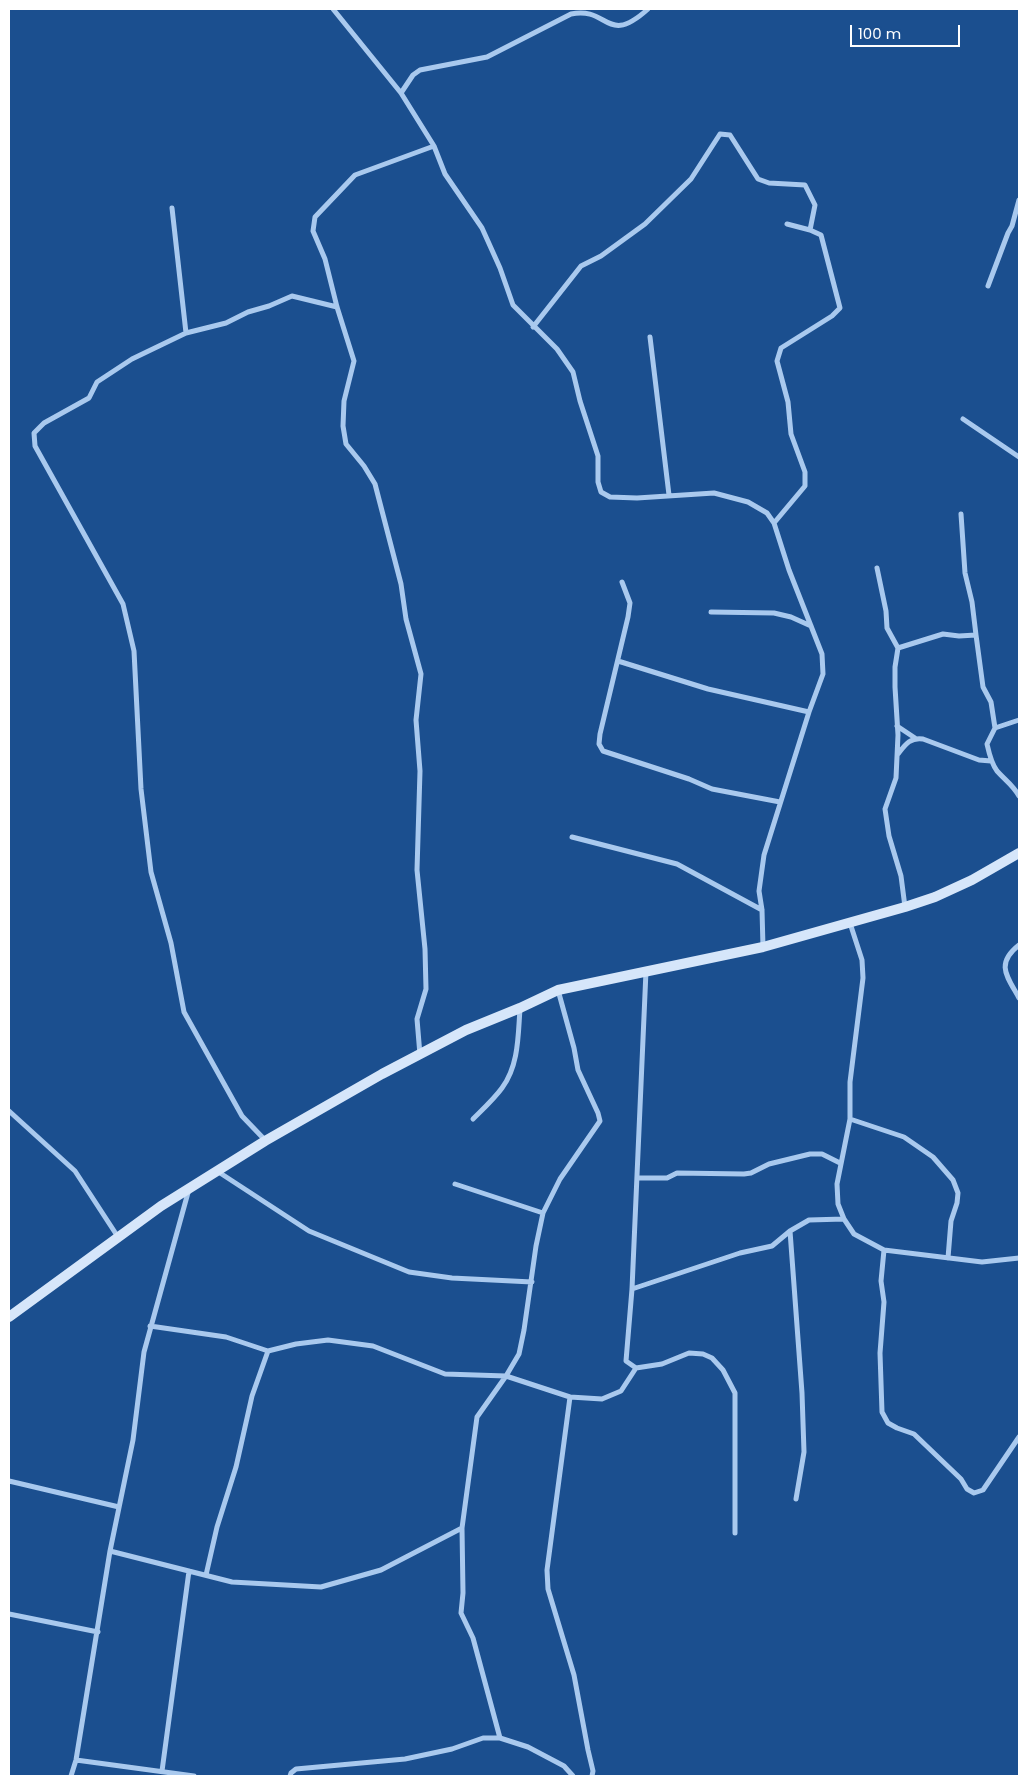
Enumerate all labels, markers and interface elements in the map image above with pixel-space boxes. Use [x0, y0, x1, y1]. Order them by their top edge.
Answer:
scale bar [853, 15, 963, 47]
text: 100 m [858, 23, 901, 44]

